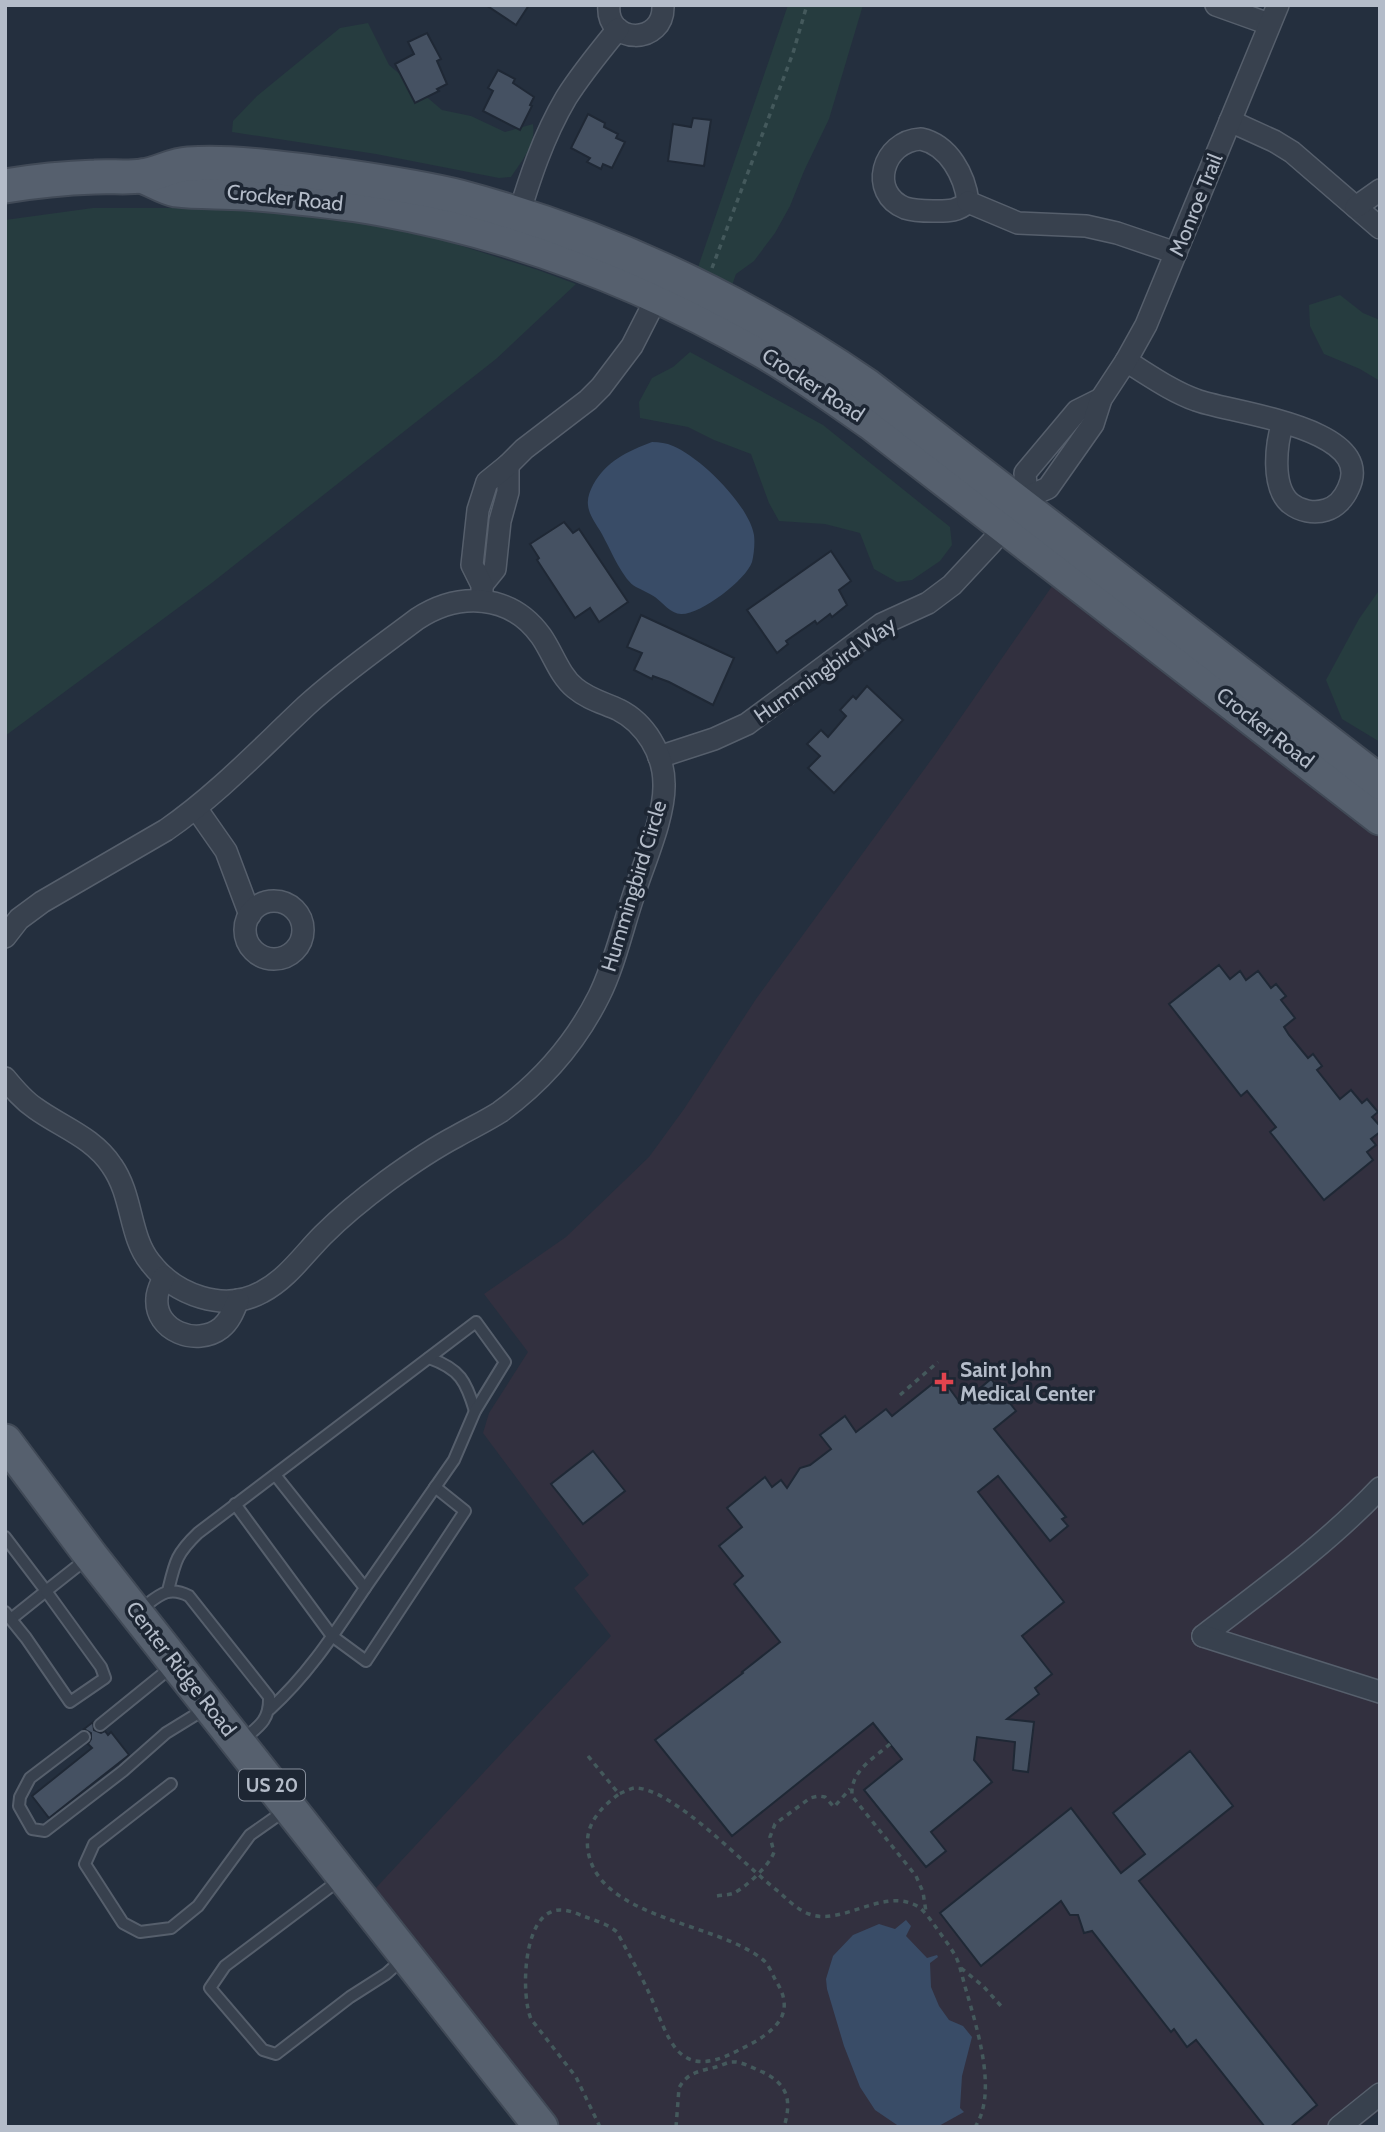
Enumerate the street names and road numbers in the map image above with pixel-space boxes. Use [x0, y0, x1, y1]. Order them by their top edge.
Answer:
street label: Monroe Trail [1164, 150, 1228, 260]
street label: Crocker Road [226, 179, 344, 216]
street label: Crocker Road [757, 342, 869, 427]
street label: Hummingbird Way [749, 611, 901, 728]
street label: Crocker Road [1212, 682, 1319, 773]
street label: Hummingbird Circle [596, 797, 671, 974]
street label: Center Ridge Road [121, 1596, 242, 1741]
road number: US 20 [239, 1770, 305, 1800]

